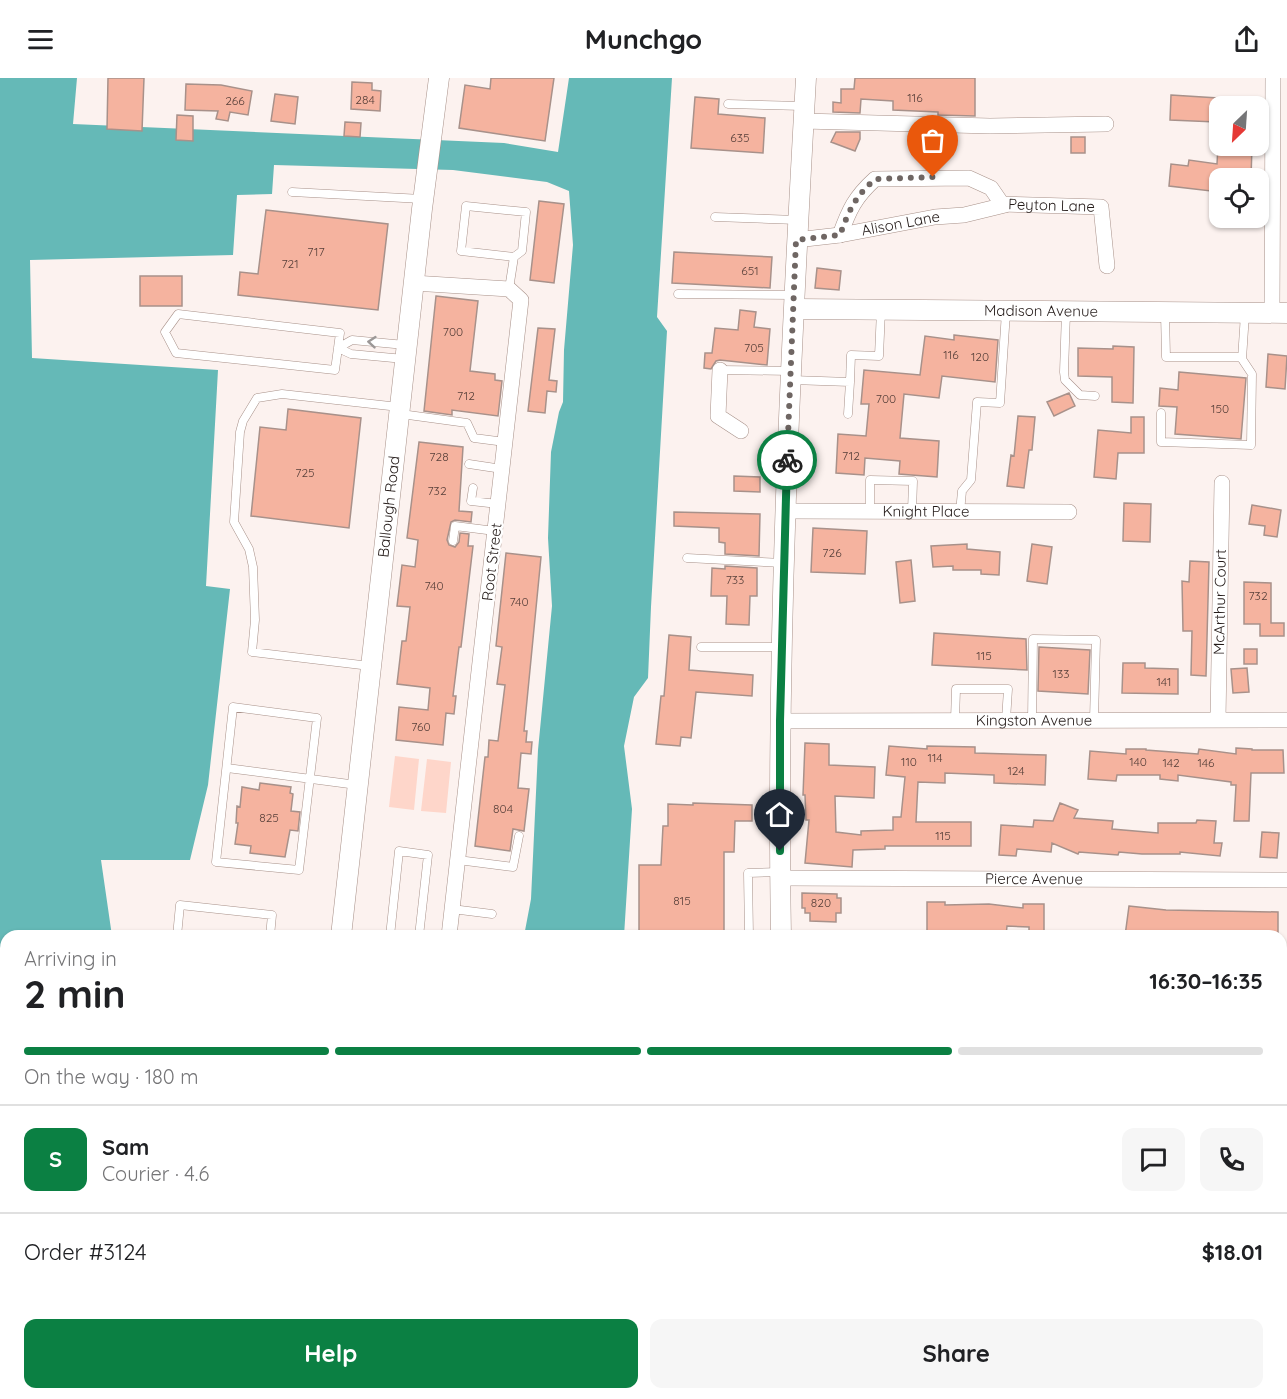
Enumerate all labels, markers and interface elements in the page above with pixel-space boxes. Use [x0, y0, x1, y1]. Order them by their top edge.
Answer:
text: Munchgo [585, 22, 702, 56]
icon: menu [24, 23, 57, 56]
icon: share [1230, 23, 1263, 56]
house number: 116 [907, 90, 923, 105]
house number: 284 [355, 92, 375, 107]
house number: 266 [225, 93, 245, 108]
north arrow [1209, 96, 1269, 156]
map controls [1209, 96, 1269, 228]
pin [907, 115, 958, 177]
icon: bag [916, 124, 949, 157]
house number: 635 [730, 130, 750, 145]
button: locate [1209, 168, 1269, 228]
street label: Peyton Lane [1008, 194, 1095, 216]
street label: Alison Lane [860, 207, 940, 240]
house number: 717 [307, 244, 325, 259]
house number: 721 [281, 256, 299, 271]
house number: 651 [741, 263, 759, 278]
street label: Madison Avenue [984, 301, 1098, 320]
house number: 700 [443, 324, 463, 339]
one-way arrow [367, 336, 376, 349]
house number: 705 [744, 340, 764, 355]
house number: 116 [943, 347, 959, 362]
house number: 120 [971, 349, 989, 364]
house number: 712 [457, 388, 475, 403]
house number: 700 [876, 391, 896, 406]
house number: 150 [1211, 401, 1229, 416]
courier [757, 430, 817, 490]
icon: bike [771, 444, 804, 477]
house number: 712 [842, 448, 860, 463]
house number: 728 [429, 449, 449, 464]
street label: Ballough Road [373, 455, 403, 559]
house number: 725 [295, 465, 315, 480]
house number: 732 [427, 483, 447, 498]
street label: Knight Place [883, 501, 969, 521]
street label: Root Street [477, 522, 506, 602]
house number: 726 [822, 545, 842, 560]
street label: McArthur Court [1209, 549, 1230, 655]
house number: 733 [726, 572, 744, 587]
house number: 740 [424, 578, 444, 593]
house number: 732 [1248, 588, 1268, 603]
house number: 740 [509, 594, 529, 609]
house number: 115 [976, 648, 992, 663]
house number: 133 [1052, 666, 1070, 681]
house number: 141 [1157, 674, 1171, 689]
street label: Kingston Avenue [976, 710, 1092, 730]
house number: 760 [411, 719, 431, 734]
house number: 114 [927, 750, 943, 765]
house number: 110 [901, 754, 917, 769]
house number: 140 [1129, 754, 1147, 769]
house number: 142 [1162, 755, 1180, 770]
house number: 146 [1197, 755, 1215, 770]
house number: 124 [1007, 763, 1025, 778]
pin [754, 789, 805, 851]
icon: home [763, 798, 796, 831]
house number: 804 [493, 801, 513, 816]
house number: 825 [259, 810, 279, 825]
house number: 115 [935, 828, 951, 843]
street label: Pierce Avenue [985, 869, 1083, 888]
house number: 815 [673, 893, 691, 908]
house number: 820 [811, 895, 831, 910]
text: Arriving in [24, 946, 117, 971]
text: 16:30–16:35 [1149, 967, 1263, 995]
text: 2 min [24, 969, 126, 1018]
text: On the way · 180 m [24, 1064, 198, 1089]
button: chat [1122, 1128, 1185, 1191]
button: phone [1200, 1128, 1263, 1191]
text: Sam [102, 1133, 149, 1161]
text: S [49, 1145, 62, 1173]
text: Courier · 4.6 [102, 1161, 209, 1186]
text: Order #3124 [24, 1238, 147, 1266]
text: $18.01 [1202, 1238, 1263, 1266]
button: Help [24, 1319, 638, 1388]
button: Share [650, 1319, 1263, 1388]

